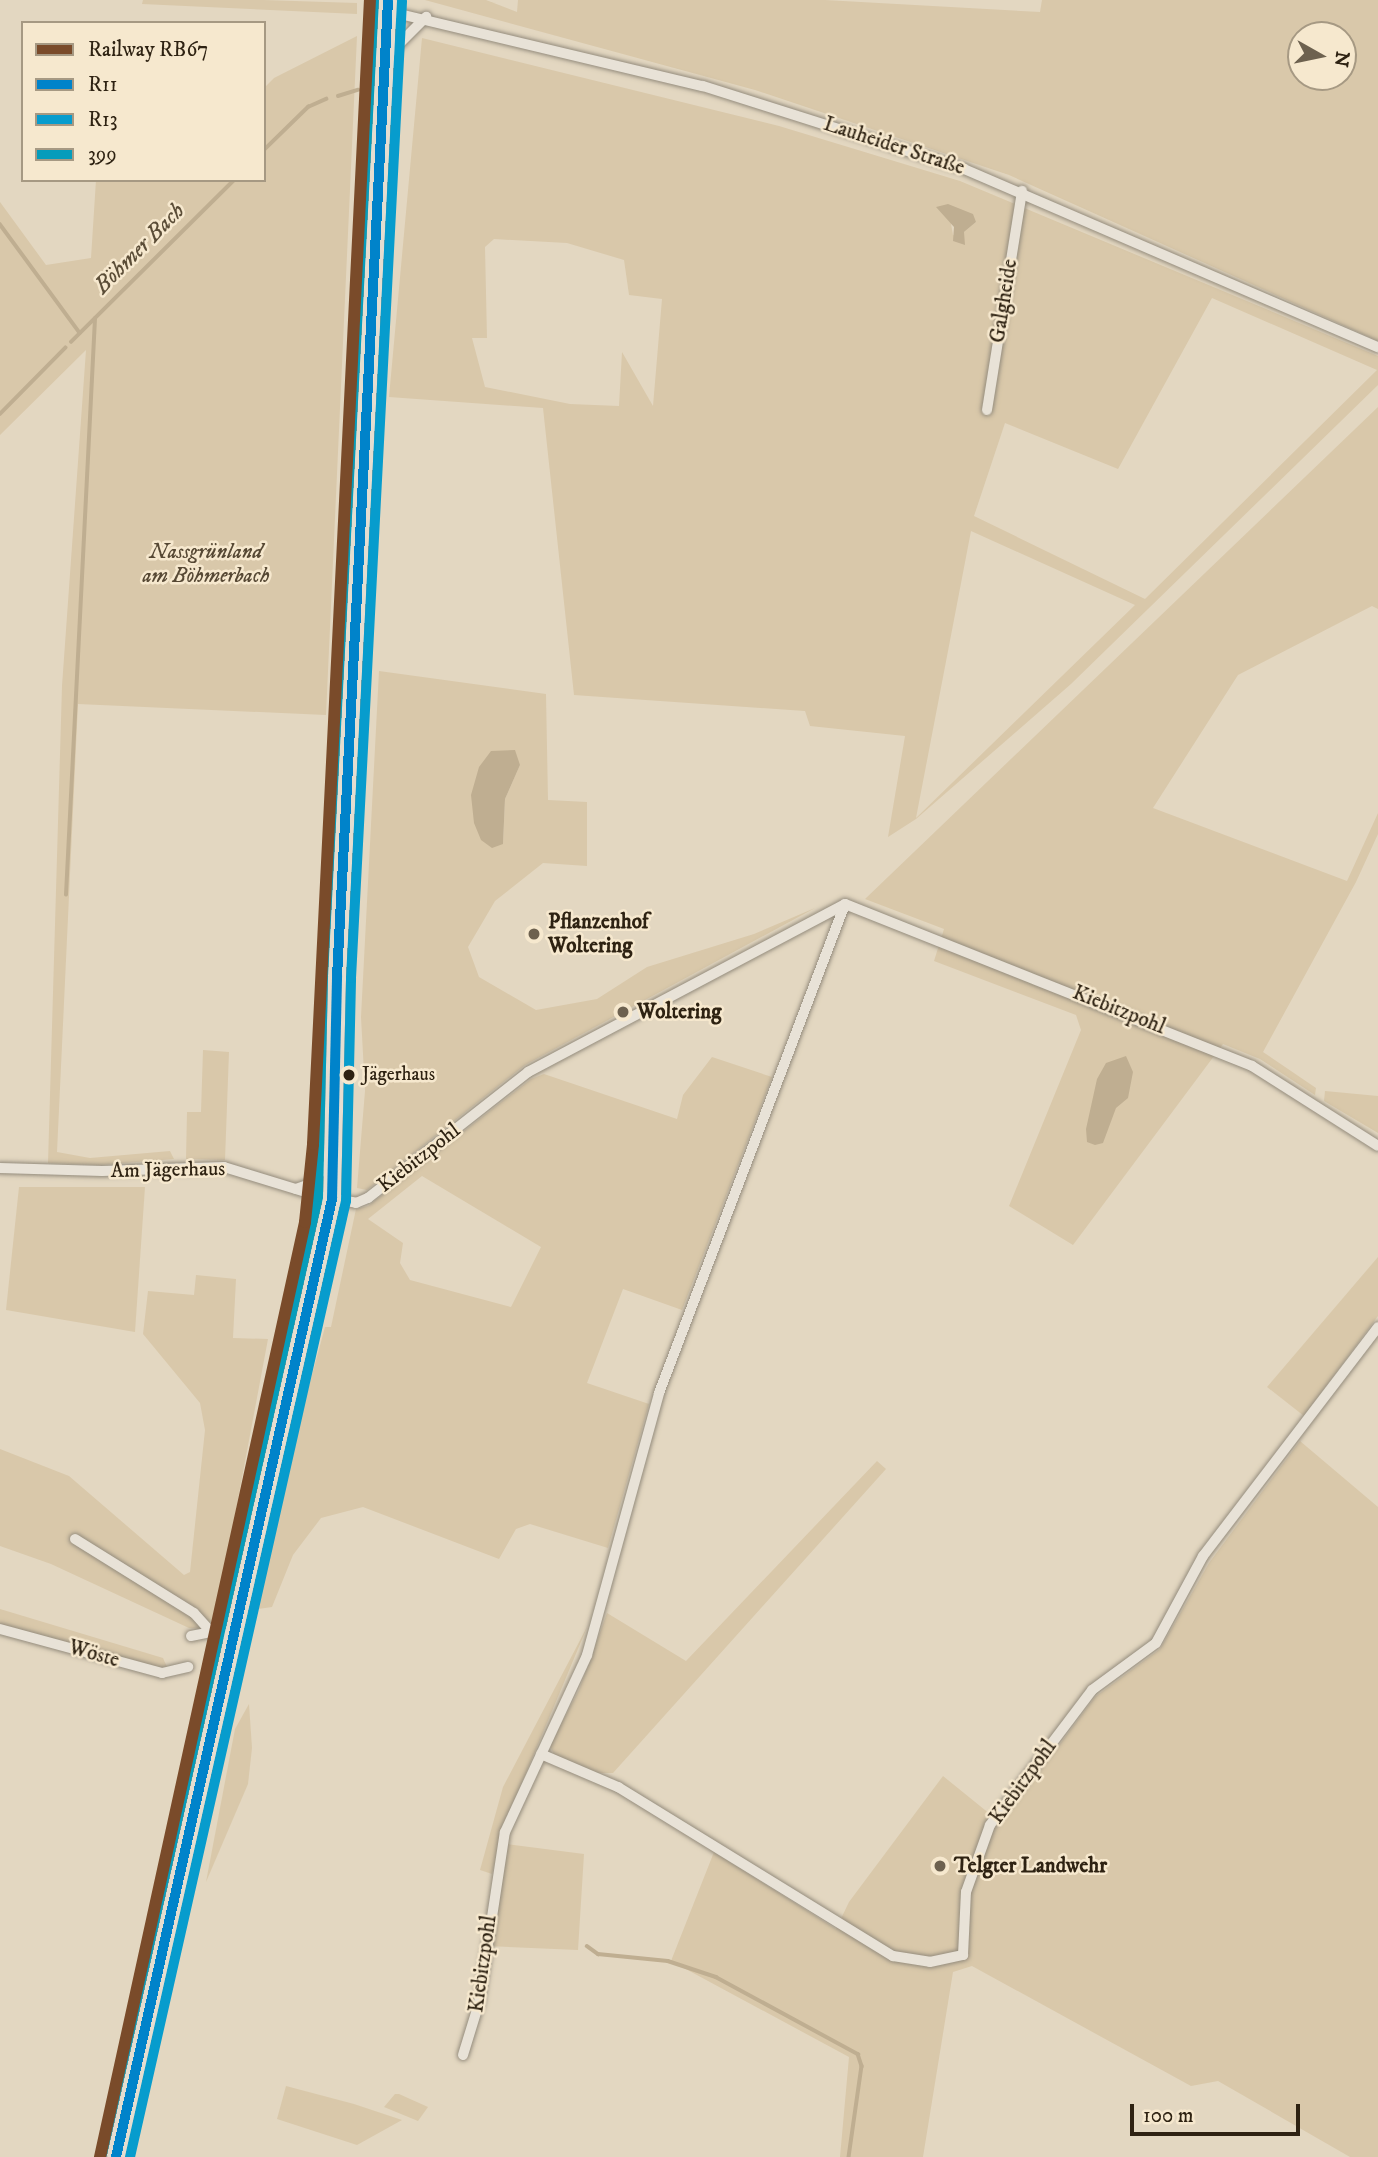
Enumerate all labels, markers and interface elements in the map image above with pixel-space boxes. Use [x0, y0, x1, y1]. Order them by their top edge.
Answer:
legend [21, 21, 266, 182]
north arrow [1287, 21, 1357, 91]
text: Railway RB67 [88, 37, 208, 63]
text: N [1329, 50, 1354, 69]
text: R11 [88, 72, 117, 98]
text: R13 [88, 107, 118, 133]
street label: Lauheider Straße [820, 111, 968, 181]
text: 399 [88, 142, 117, 168]
water label: Böhmer Bach [89, 198, 191, 300]
street label: Galgheide [985, 257, 1023, 345]
park label: Nassgrünland am Böhmerbach [142, 539, 270, 589]
place label: Pflanzenhof Woltering [548, 909, 648, 959]
marker: Pflanzenhof Woltering [526, 926, 542, 942]
street label: Kiebitzpohl [1069, 980, 1169, 1040]
place label: Woltering [637, 999, 721, 1025]
marker: Woltering [615, 1004, 631, 1020]
place label: Jägerhaus [362, 1064, 435, 1086]
marker: Jägerhaus [342, 1068, 356, 1082]
street label: Kiebitzpohl [373, 1118, 465, 1198]
street label: Am Jägerhaus [111, 1156, 225, 1184]
street label: Wöste [66, 1635, 122, 1673]
street label: Kiebitzpohl [984, 1735, 1062, 1829]
place label: Telgter Landwehr [954, 1853, 1107, 1879]
marker: Telgter Landwehr [932, 1858, 948, 1874]
street label: Kiebitzpohl [464, 1914, 502, 2014]
scale bar [1133, 2090, 1303, 2134]
text: 100 m [1143, 2103, 1194, 2129]

